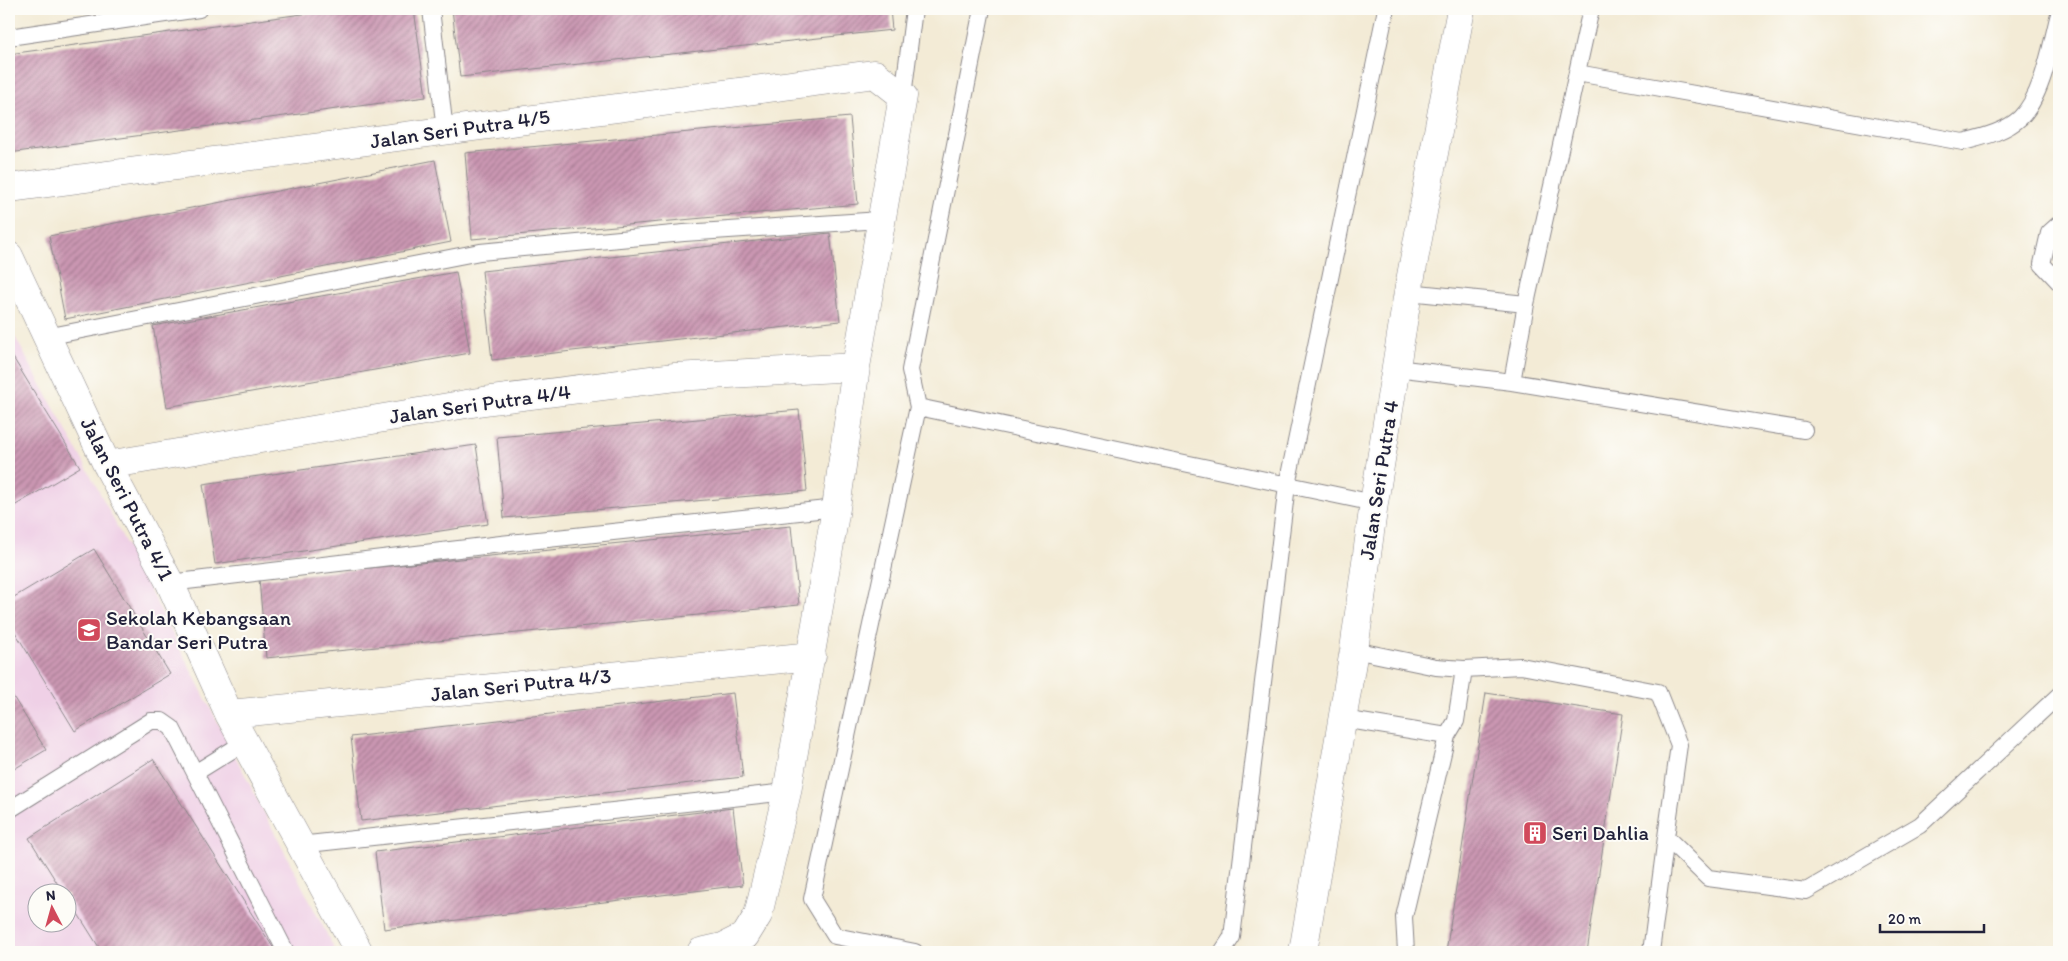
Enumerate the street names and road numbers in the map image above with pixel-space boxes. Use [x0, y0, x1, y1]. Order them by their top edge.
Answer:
street label: Jalan Seri Putra 4/5 [369, 104, 551, 153]
street label: Jalan Seri Putra 4/4 [388, 378, 572, 429]
street label: Jalan Seri Putra 4 [1354, 398, 1404, 561]
street label: Jalan Seri Putra 4/1 [76, 413, 179, 585]
street label: Jalan Seri Putra 4/3 [429, 663, 612, 706]

